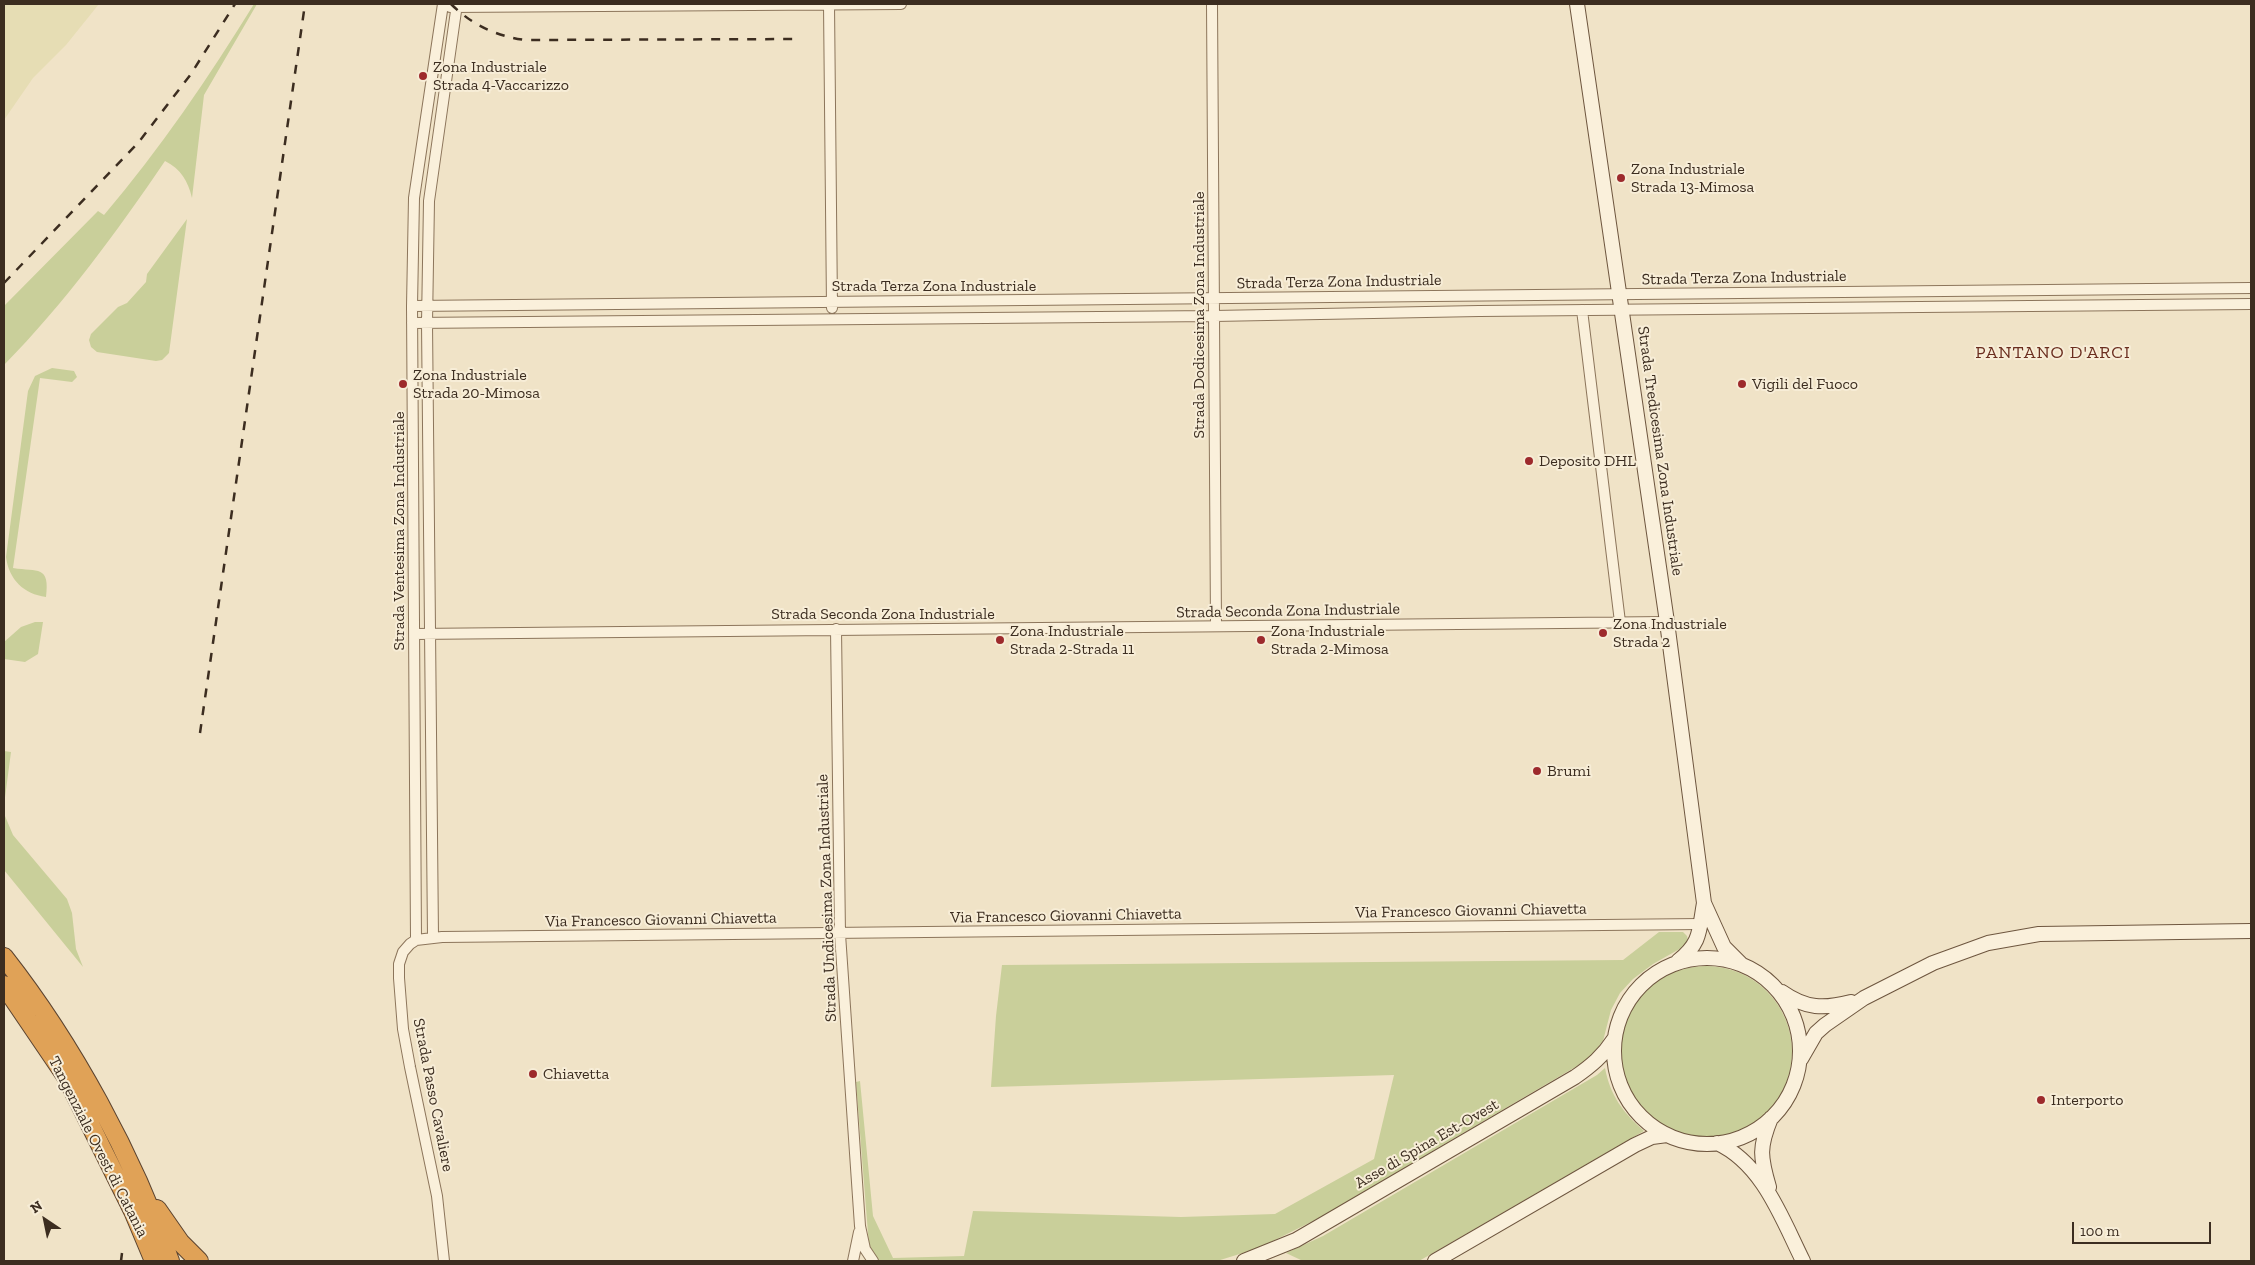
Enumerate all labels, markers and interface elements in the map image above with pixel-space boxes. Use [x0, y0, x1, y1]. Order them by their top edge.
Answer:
place label: Zona Industriale Strada 4-Vaccarizzo [433, 57, 569, 95]
marker: Zona Industriale Strada 4-Vaccarizzo [417, 70, 429, 82]
place label: Zona Industriale Strada 13-Mimosa [1631, 159, 1754, 197]
marker: Zona Industriale Strada 13-Mimosa [1615, 172, 1627, 184]
street label: Strada Dodicesima Zona Industriale [1189, 191, 1209, 439]
street label: Strada Terza Zona Industriale [1642, 267, 1846, 289]
street label: Strada Terza Zona Industriale [1237, 271, 1441, 293]
street label: Strada Terza Zona Industriale [832, 276, 1036, 296]
street label: Strada Tredicesima Zona Industriale [1633, 325, 1687, 577]
district label: PANTANO D'ARCI [1973, 342, 2133, 364]
place label: Zona Industriale Strada 20-Mimosa [413, 365, 540, 403]
place label: Vigili del Fuoco [1752, 374, 1858, 394]
marker: Zona Industriale Strada 20-Mimosa [397, 378, 409, 390]
marker: Vigili del Fuoco [1736, 378, 1748, 390]
street label: Strada Ventesima Zona Industriale [389, 412, 409, 650]
place label: Deposito DHL [1539, 451, 1636, 471]
marker: Deposito DHL [1523, 455, 1535, 467]
street label: Strada Seconda Zona Industriale [1176, 599, 1400, 623]
street label: Strada Seconda Zona Industriale [771, 604, 995, 624]
place label: Zona Industriale Strada 2 [1613, 614, 1727, 652]
place label: Zona Industriale Strada 2-Strada 11 [1010, 621, 1134, 659]
place label: Zona Industriale Strada 2-Mimosa [1271, 621, 1389, 659]
marker: Zona Industriale Strada 2 [1597, 627, 1609, 639]
marker: Zona Industriale Strada 2-Strada 11 [994, 634, 1006, 646]
marker: Zona Industriale Strada 2-Mimosa [1255, 634, 1267, 646]
place label: Brumi [1547, 761, 1591, 781]
marker: Brumi [1531, 765, 1543, 777]
street label: Strada Undicesima Zona Industriale [813, 774, 841, 1022]
street label: Via Francesco Giovanni Chiavetta [1355, 899, 1587, 923]
street label: Via Francesco Giovanni Chiavetta [950, 904, 1182, 928]
street label: Via Francesco Giovanni Chiavetta [545, 908, 777, 932]
street label: Strada Passo Cavaliere [409, 1017, 457, 1173]
street label: Tangenziale Ovest di Catania [44, 1053, 152, 1241]
place label: Chiavetta [543, 1064, 609, 1084]
marker: Chiavetta [527, 1068, 539, 1080]
place label: Interporto [2051, 1090, 2123, 1110]
marker: Interporto [2035, 1094, 2047, 1106]
street label: Asse di Spina Est-Ovest [1352, 1095, 1502, 1193]
north arrow [20, 1195, 70, 1245]
text: N [27, 1197, 45, 1217]
scale bar [2075, 1212, 2214, 1244]
text: 100 m [2080, 1222, 2119, 1240]

